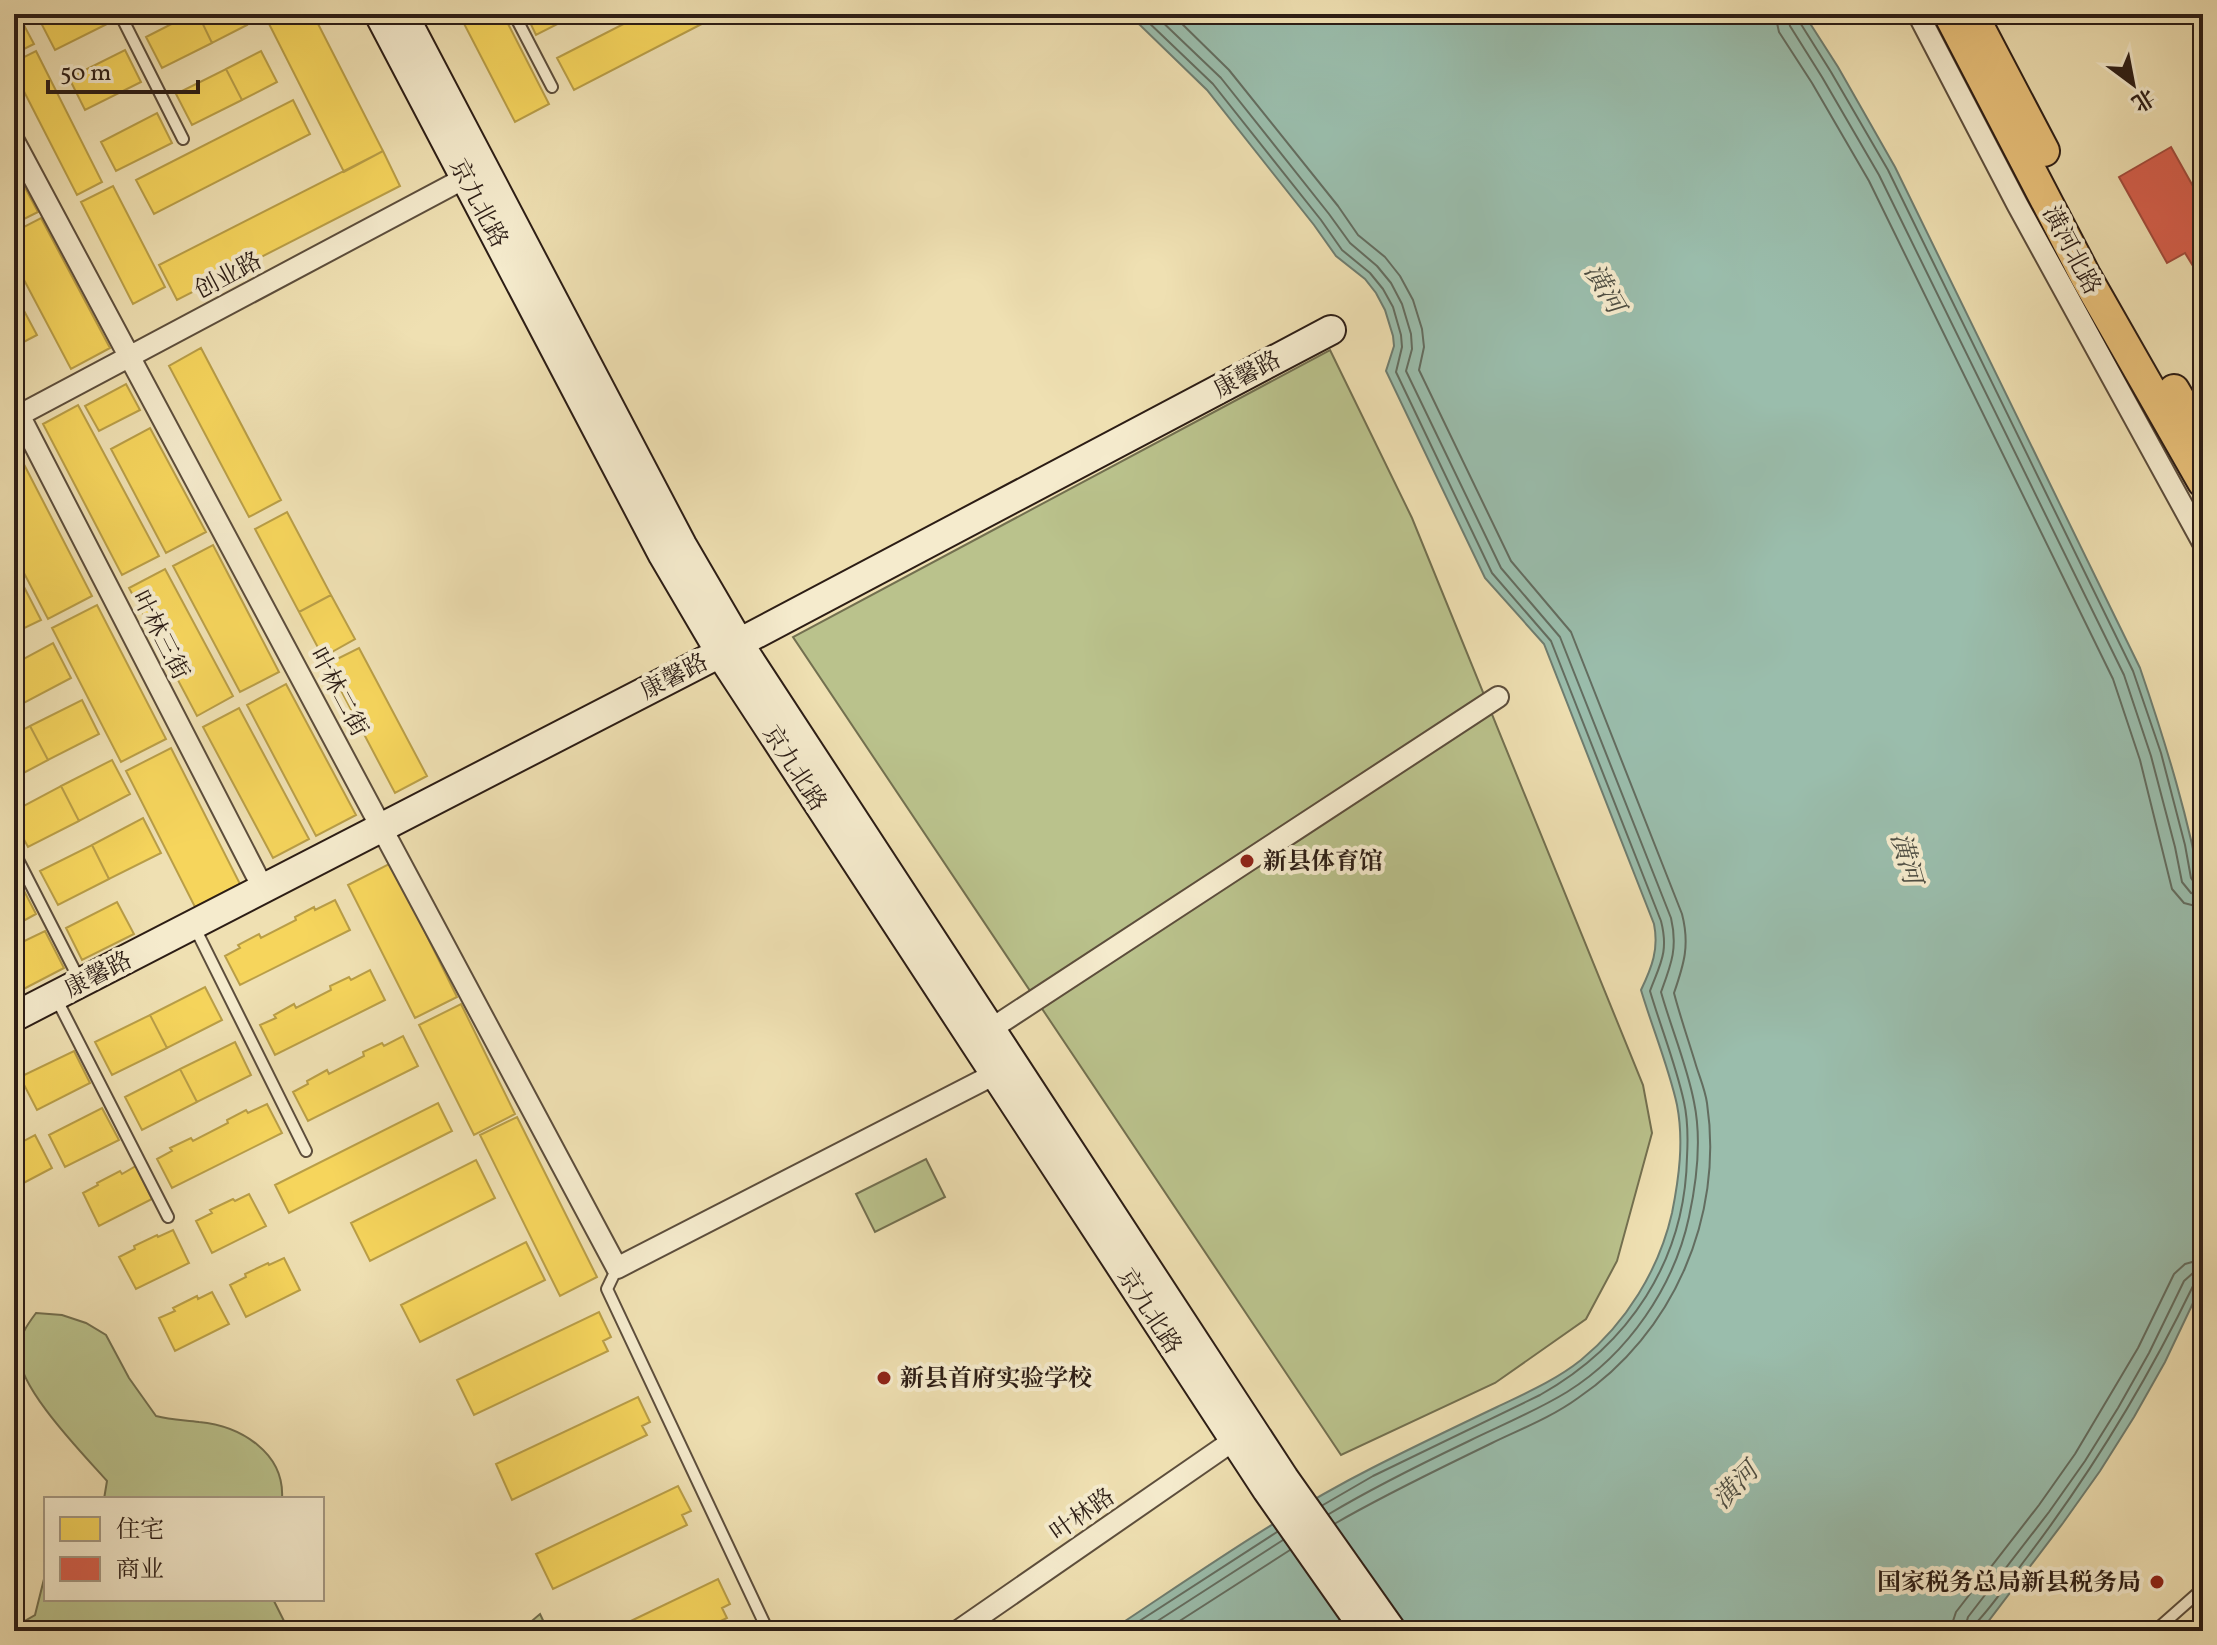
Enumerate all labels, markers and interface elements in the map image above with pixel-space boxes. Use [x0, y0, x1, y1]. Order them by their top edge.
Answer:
scale bar [48, 44, 198, 94]
north arrow [2093, 44, 2173, 124]
text: 50 m [60, 57, 112, 91]
text: 北 [2125, 80, 2160, 118]
street label: 京九北路 [440, 154, 515, 254]
street label: 潢河北路 [2033, 201, 2108, 301]
street label: 创业路 [189, 245, 269, 309]
water label: 潢河 [1574, 257, 1634, 324]
street label: 康馨路 [1208, 344, 1288, 408]
street label: 叶林三街 [122, 585, 196, 686]
street label: 叶林二街 [300, 643, 375, 743]
street label: 康馨路 [635, 646, 715, 709]
street label: 京九北路 [753, 720, 834, 819]
water label: 潢河 [1881, 829, 1931, 892]
place label: 新县体育馆 [1263, 846, 1383, 880]
marker: 新县体育馆 [1238, 852, 1256, 870]
street label: 康馨路 [59, 944, 139, 1007]
street label: 京九北路 [1108, 1263, 1189, 1362]
place label: 新县首府实验学校 [900, 1363, 1092, 1397]
marker: 新县首府实验学校 [875, 1369, 893, 1387]
water label: 潢河 [1705, 1452, 1770, 1518]
street label: 叶林路 [1044, 1481, 1122, 1550]
legend [44, 1497, 324, 1601]
text: 住宅 [116, 1514, 164, 1548]
text: 商业 [116, 1554, 164, 1588]
place label: 国家税务总局新县税务局 [1877, 1567, 2141, 1601]
marker: 国家税务总局新县税务局 [2148, 1573, 2166, 1591]

